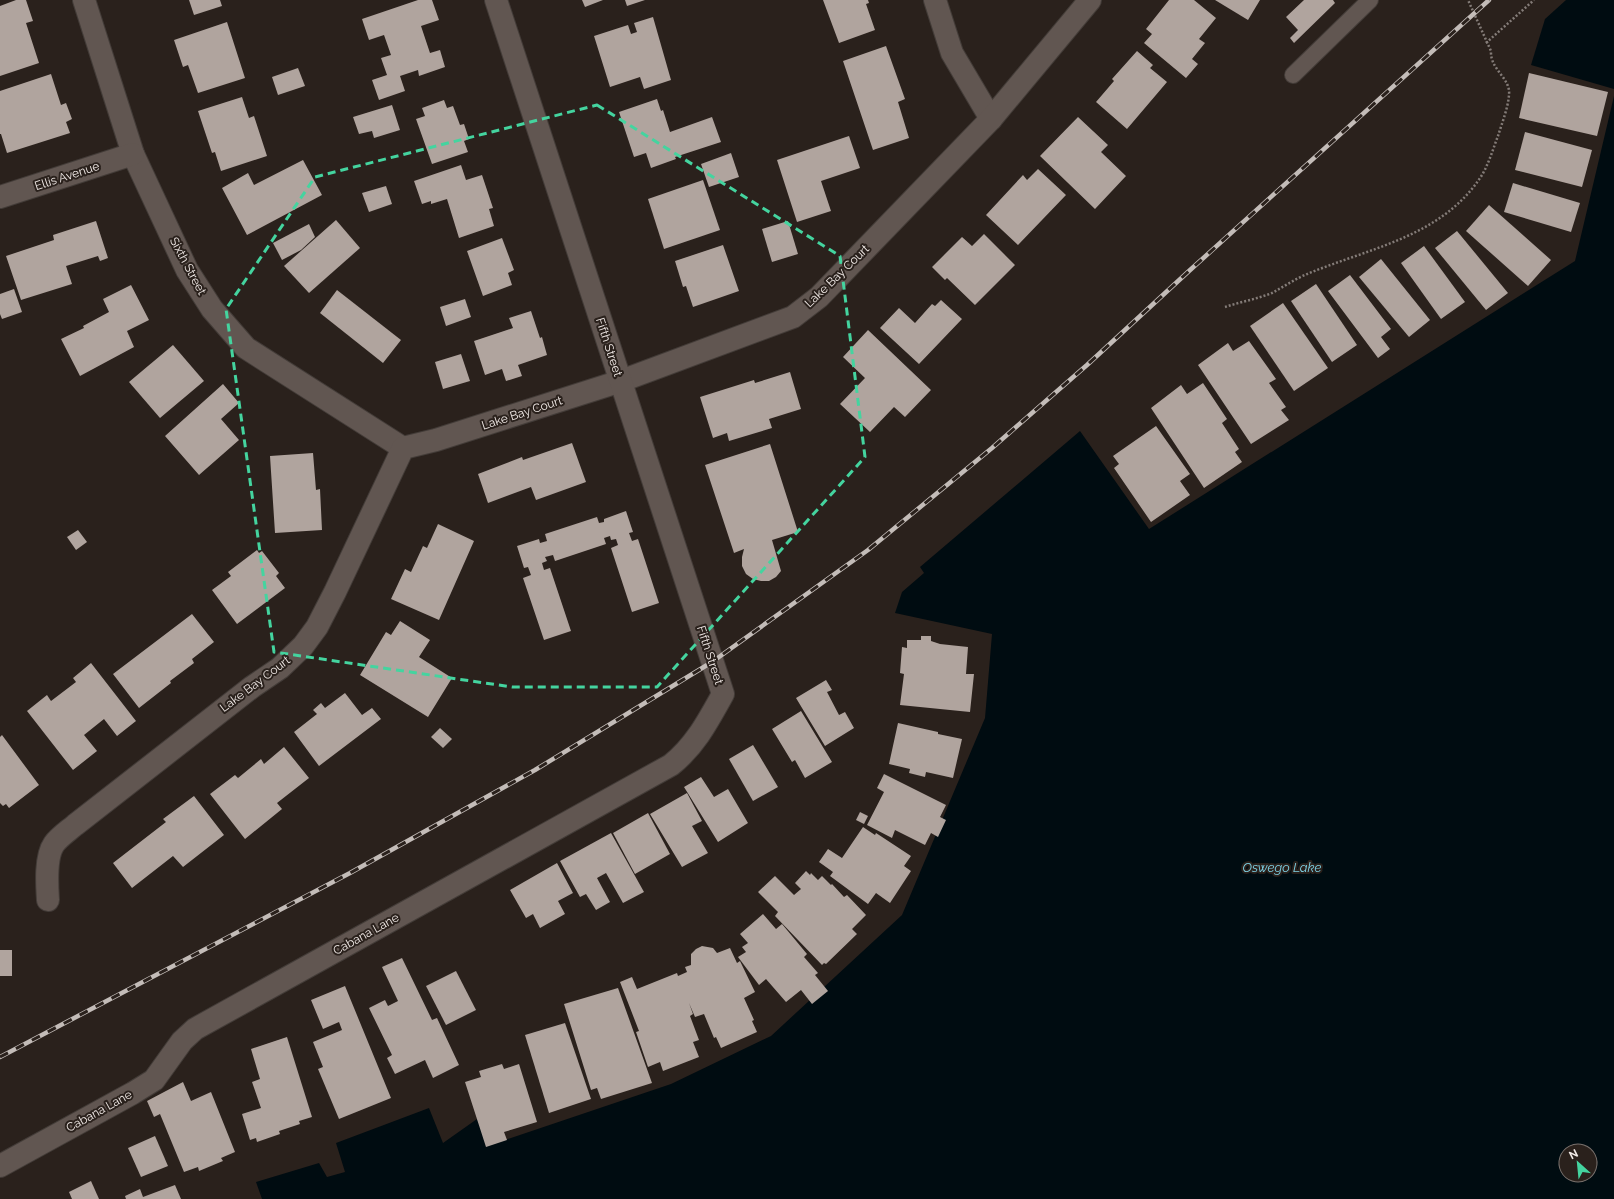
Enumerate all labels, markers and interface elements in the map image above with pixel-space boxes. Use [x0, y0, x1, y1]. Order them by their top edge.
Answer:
street label: Ellis Avenue [33, 159, 101, 193]
street label: Sixth Street [167, 235, 209, 297]
street label: Lake Bay Court [802, 242, 872, 310]
street label: Fifth Street [593, 316, 625, 378]
street label: Lake Bay Court [480, 393, 564, 433]
street label: Fifth Street [694, 624, 726, 686]
street label: Lake Bay Court [217, 653, 293, 715]
water label: Oswego Lake [1243, 860, 1322, 875]
street label: Cabana Lane [331, 910, 401, 958]
street label: Cabana Lane [64, 1087, 134, 1135]
north arrow [1558, 1143, 1598, 1183]
text: N [1567, 1147, 1580, 1162]

